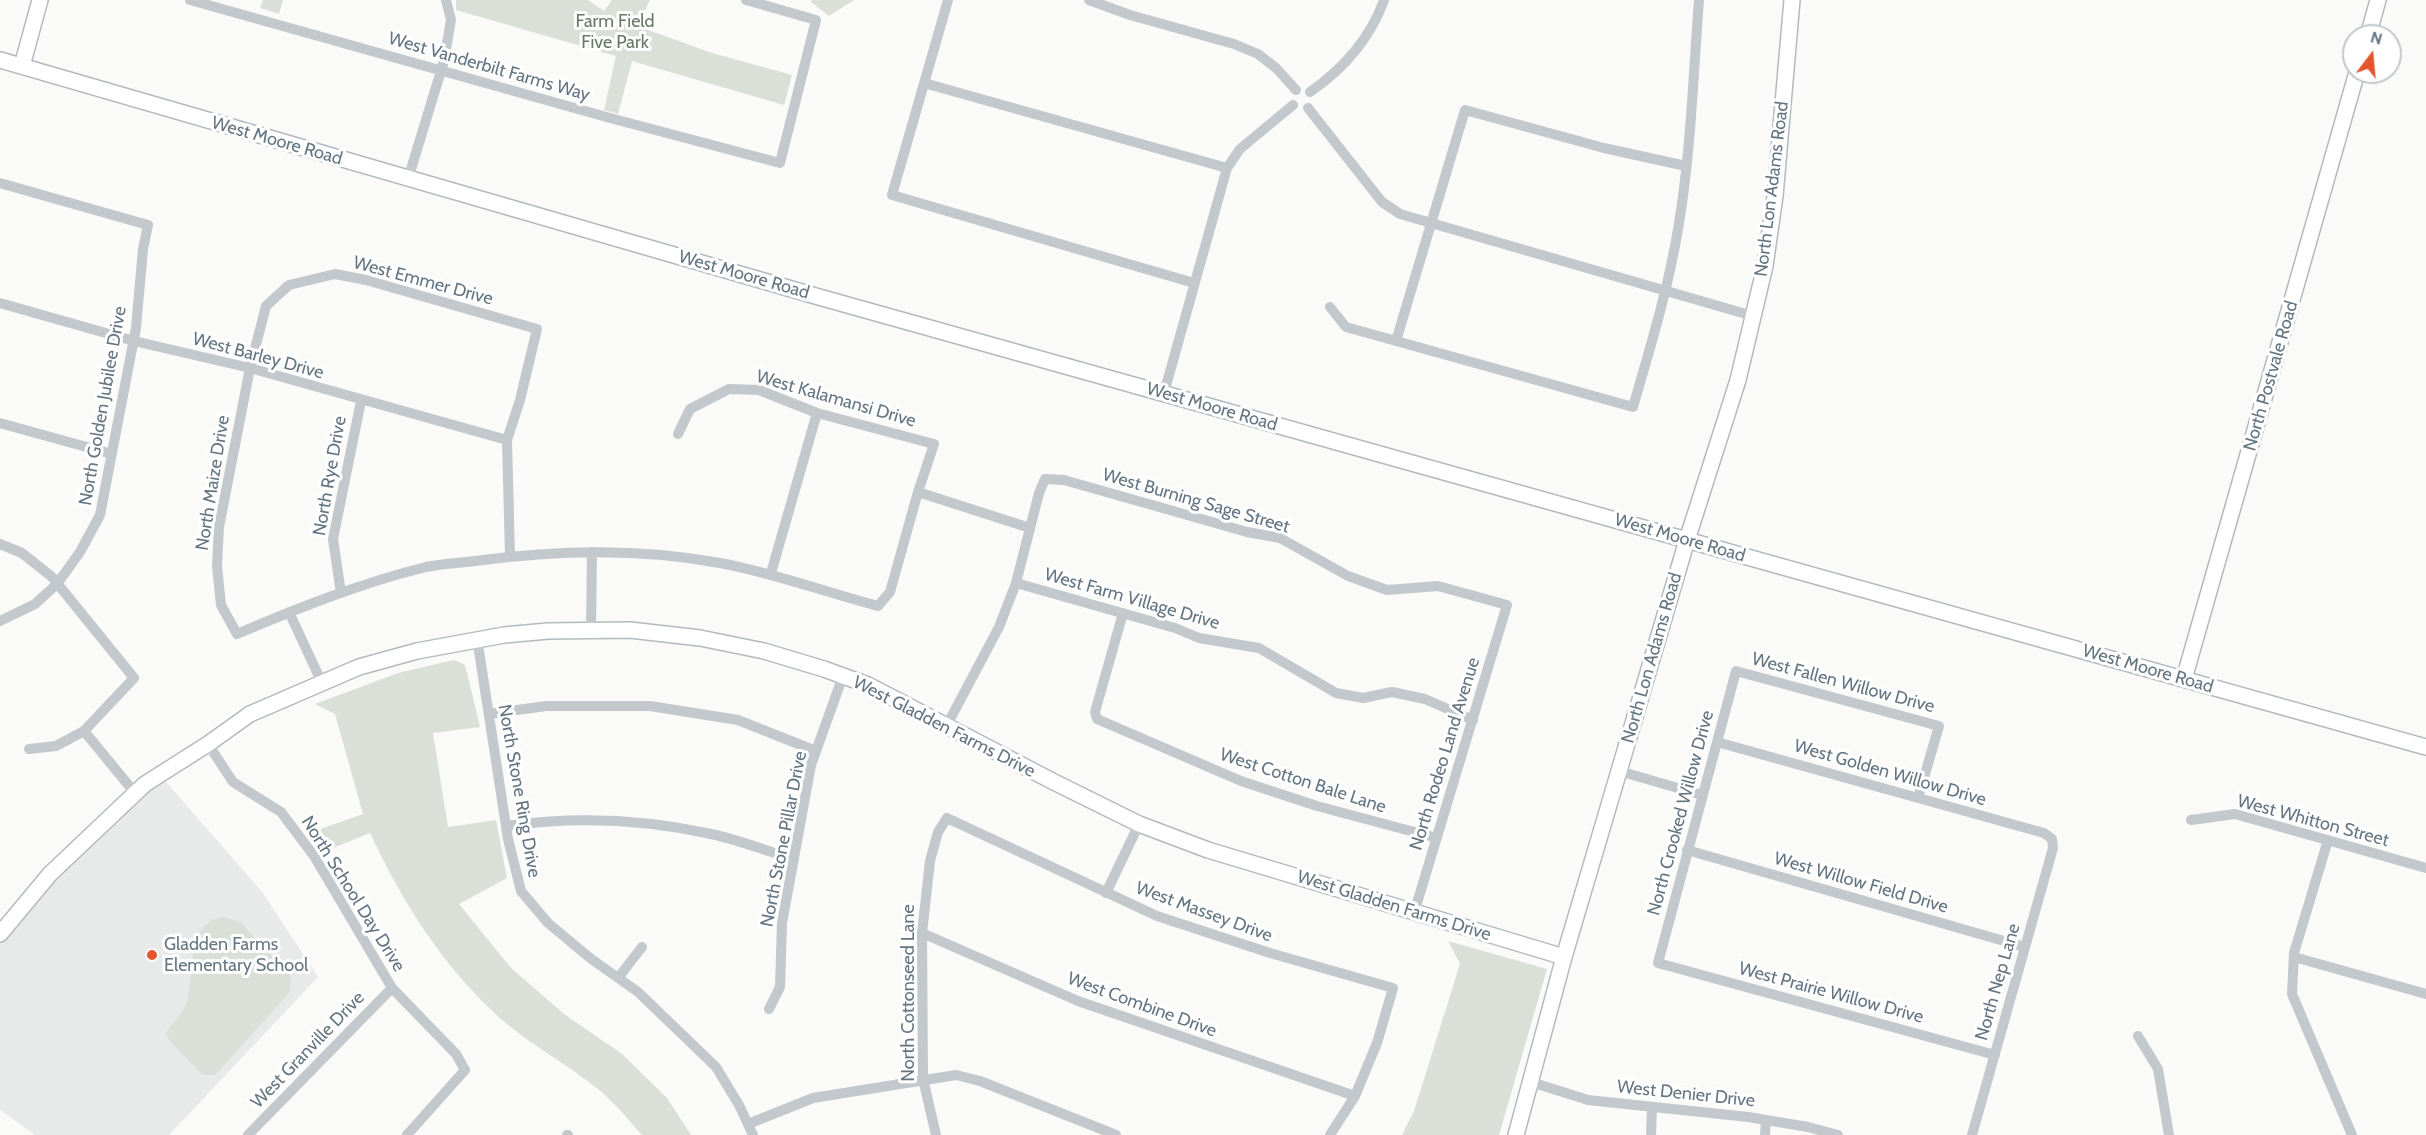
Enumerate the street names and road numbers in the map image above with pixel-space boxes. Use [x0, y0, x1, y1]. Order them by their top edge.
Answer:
street label: West Vanderbilt Farms Way [386, 28, 592, 106]
street label: North Lon Adams Road [1751, 100, 1793, 278]
street label: West Moore Road [209, 112, 345, 170]
street label: West Moore Road [676, 246, 812, 304]
street label: West Emmer Drive [351, 252, 495, 310]
street label: North Postvale Road [2239, 298, 2303, 454]
street label: North Golden Jubilee Drive [75, 305, 131, 507]
street label: West Barley Drive [190, 328, 326, 384]
street label: West Kalamansi Drive [754, 366, 918, 432]
street label: West Moore Road [1144, 378, 1280, 436]
street label: North Maize Drive [192, 414, 234, 552]
street label: North Rye Drive [309, 414, 351, 538]
street label: West Burning Sage Street [1100, 464, 1292, 538]
street label: West Moore Road [1612, 509, 1748, 567]
street label: West Farm Village Drive [1042, 564, 1222, 634]
street label: North Lon Adams Road [1617, 570, 1687, 746]
street label: West Moore Road [2080, 640, 2216, 698]
street label: West Fallen Willow Drive [1749, 648, 1937, 718]
street label: North Rodeo Land Avenue [1405, 655, 1485, 853]
street label: West Gladden Farms Drive [849, 672, 1039, 782]
street label: North Stone Ring Drive [493, 703, 545, 879]
street label: North Crooked Willow Drive [1643, 708, 1719, 918]
street label: West Golden Willow Drive [1791, 735, 1989, 811]
street label: West Cotton Bale Lane [1217, 744, 1389, 818]
street label: North Stone Pillar Drive [756, 749, 812, 929]
street label: West Whitton Street [2235, 790, 2391, 852]
street label: North School Day Drive [296, 812, 410, 976]
street label: West Willow Field Drive [1771, 848, 1951, 918]
street label: West Gladden Farms Drive [1294, 866, 1494, 946]
street label: West Massey Drive [1133, 877, 1275, 947]
street label: North Cottonseed Lane [898, 904, 920, 1082]
street label: North Nep Lane [1971, 921, 2025, 1043]
street label: West Prairie Willow Drive [1736, 958, 1926, 1028]
street label: West Combine Drive [1064, 968, 1220, 1042]
street label: West Granville Drive [247, 987, 369, 1113]
street label: West Denier Drive [1616, 1076, 1756, 1112]

